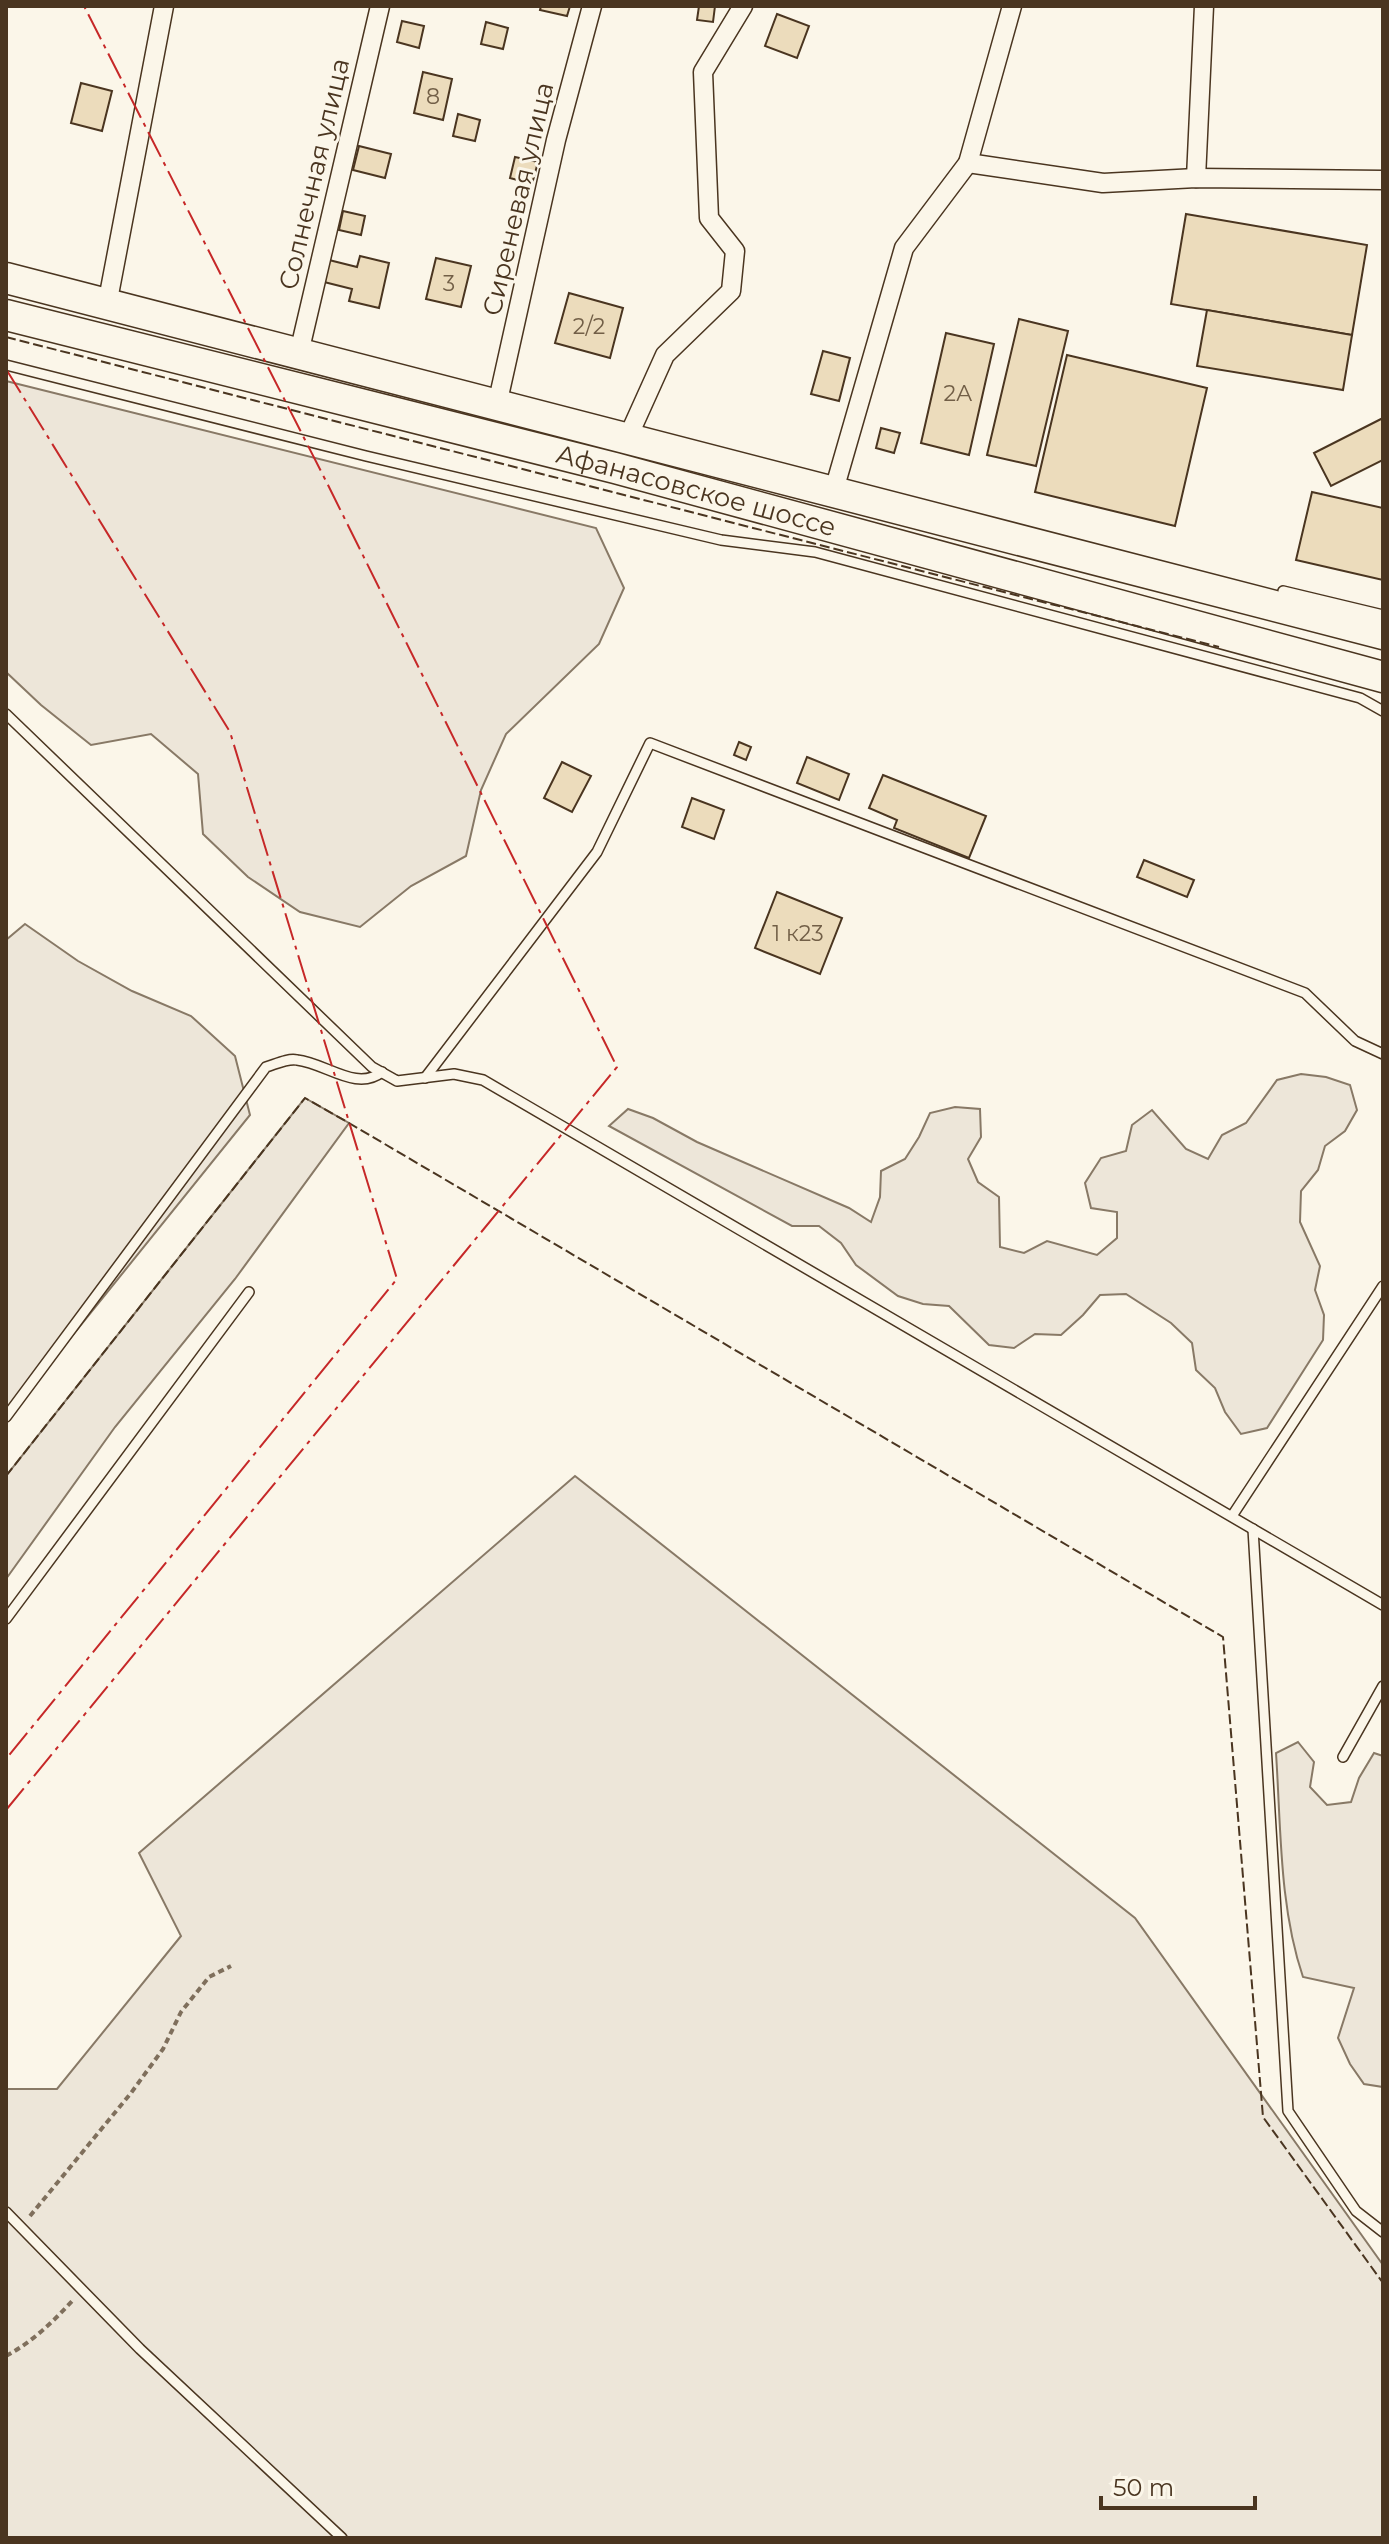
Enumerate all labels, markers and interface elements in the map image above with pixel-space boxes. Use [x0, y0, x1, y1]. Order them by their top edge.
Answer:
street label: Солнечная улица [272, 55, 356, 293]
street label: Сиреневая улица [476, 79, 560, 319]
house number: 8 [426, 83, 440, 110]
house number: 3 [443, 270, 455, 297]
house number: 2/2 [573, 313, 605, 340]
house number: 2А [944, 380, 973, 407]
street label: Афанасовское шоссе [553, 438, 840, 543]
house number: 1 к23 [772, 920, 824, 947]
scale bar [1101, 2460, 1255, 2510]
text: 50 m [1113, 2473, 1174, 2502]

